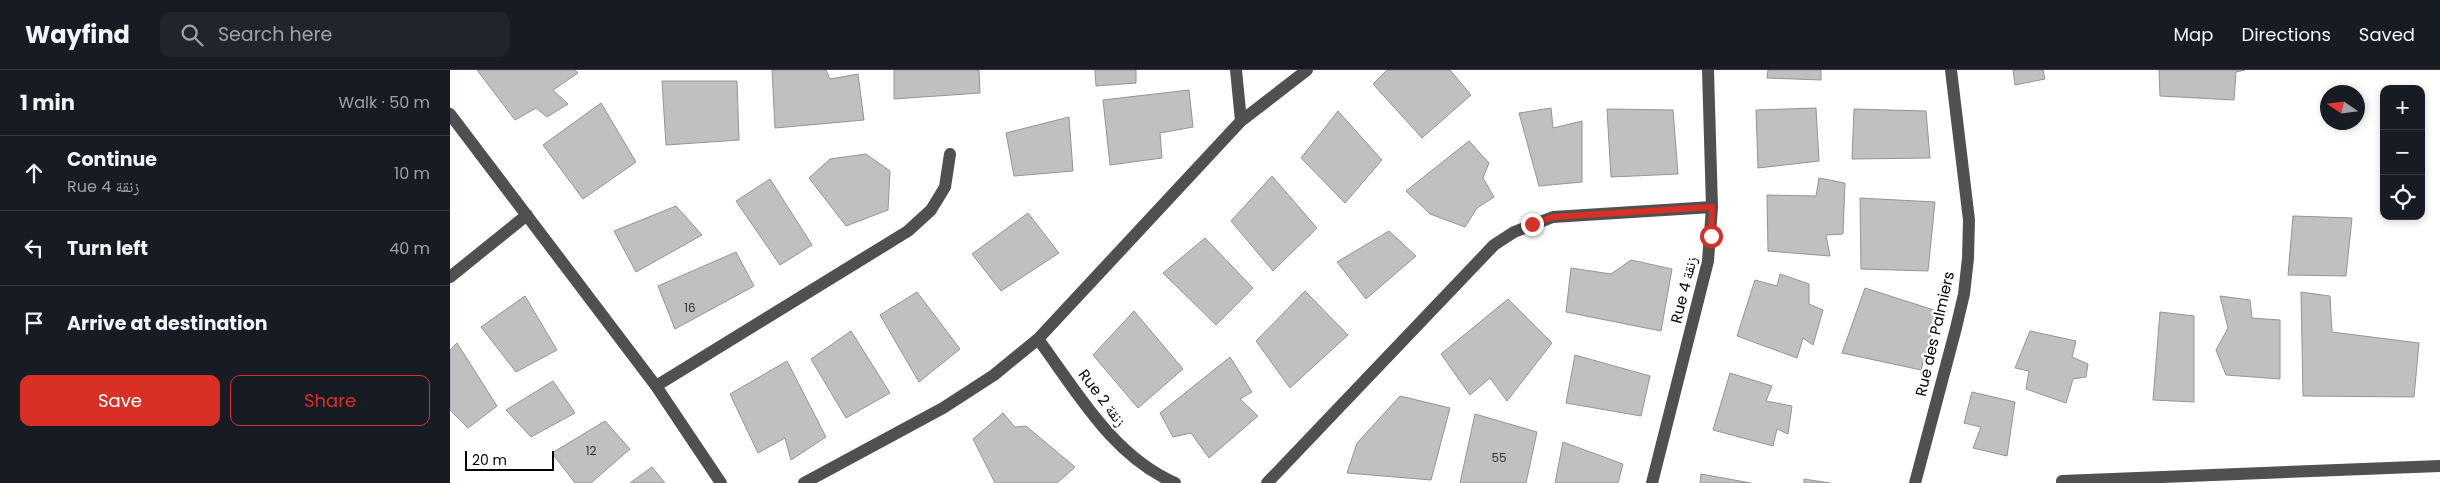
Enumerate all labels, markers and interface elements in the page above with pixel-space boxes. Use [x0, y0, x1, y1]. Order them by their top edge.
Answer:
search box [160, 12, 510, 57]
text: Wayfind [25, 18, 130, 51]
icon: search [178, 21, 206, 49]
text: Search here [218, 21, 332, 48]
text: Map [2174, 22, 2213, 47]
text: Directions [2241, 22, 2331, 47]
text: Saved [2359, 22, 2415, 47]
north arrow [2320, 85, 2365, 130]
map controls [2380, 85, 2425, 220]
button: + [2380, 85, 2425, 130]
text: 1 min [20, 88, 75, 117]
text: Walk · 50 m [339, 91, 430, 114]
button: − [2380, 130, 2425, 175]
text: Continue [67, 146, 157, 173]
icon: ahead [20, 159, 48, 187]
text: 10 m [394, 162, 430, 185]
text: Rue 4 زنقة [67, 175, 140, 198]
button: locate [2380, 175, 2425, 220]
route end [1521, 213, 1544, 236]
route start [1700, 225, 1723, 248]
icon: left [20, 234, 48, 262]
text: Turn left [67, 235, 148, 262]
text: 40 m [389, 237, 430, 260]
street label: Rue 4 زنقة [1665, 254, 1702, 325]
street label: Rue des Palmiers [1910, 269, 1959, 398]
house number: 16 [684, 299, 696, 316]
icon: arrive [20, 309, 48, 337]
text: Arrive at destination [67, 310, 268, 337]
street label: Rue 2 زنقة [1074, 365, 1131, 431]
button: Save [20, 375, 220, 426]
button: Share [230, 375, 430, 426]
house number: 12 [586, 442, 596, 459]
scale bar [465, 448, 554, 471]
house number: 55 [1491, 449, 1507, 466]
text: 20 m [472, 450, 507, 470]

